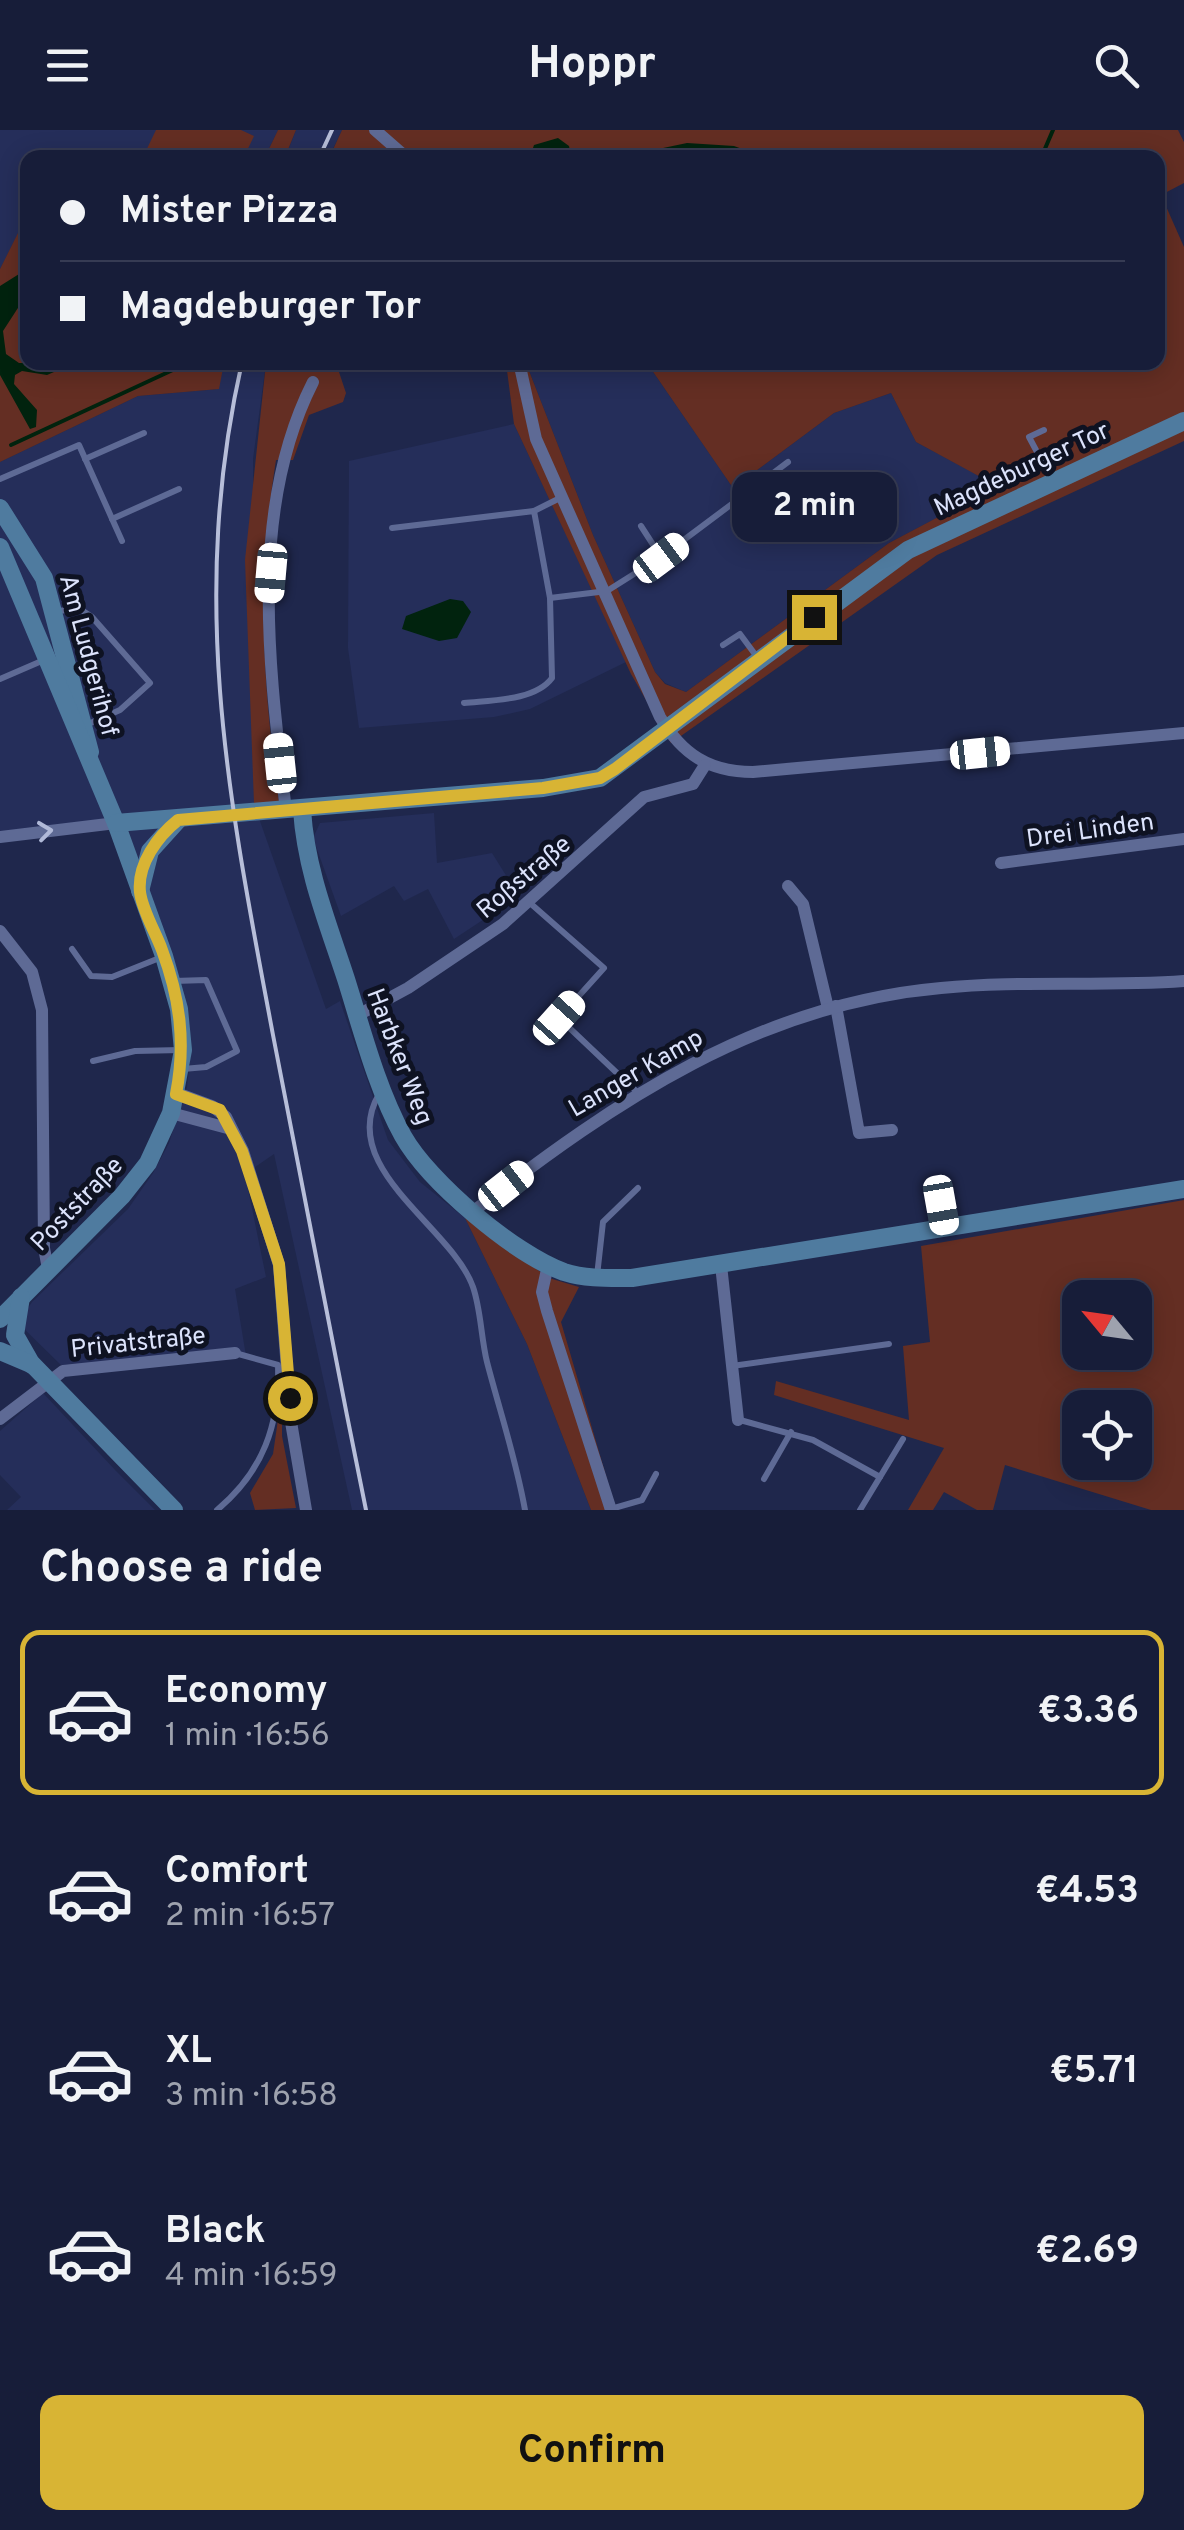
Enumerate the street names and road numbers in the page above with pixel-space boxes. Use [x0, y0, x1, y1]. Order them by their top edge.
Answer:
street label: Magdeburger Tor [929, 416, 1115, 525]
street label: Am Ludgerihof [50, 571, 124, 740]
street label: Drei Linden [1025, 807, 1156, 857]
street label: Roßstraße [471, 830, 579, 927]
street label: Harbker Weg [358, 984, 439, 1130]
street label: Langer Kamp [563, 1023, 710, 1126]
street label: Poststraße [25, 1151, 131, 1259]
street label: Privatstraße [69, 1321, 207, 1367]

